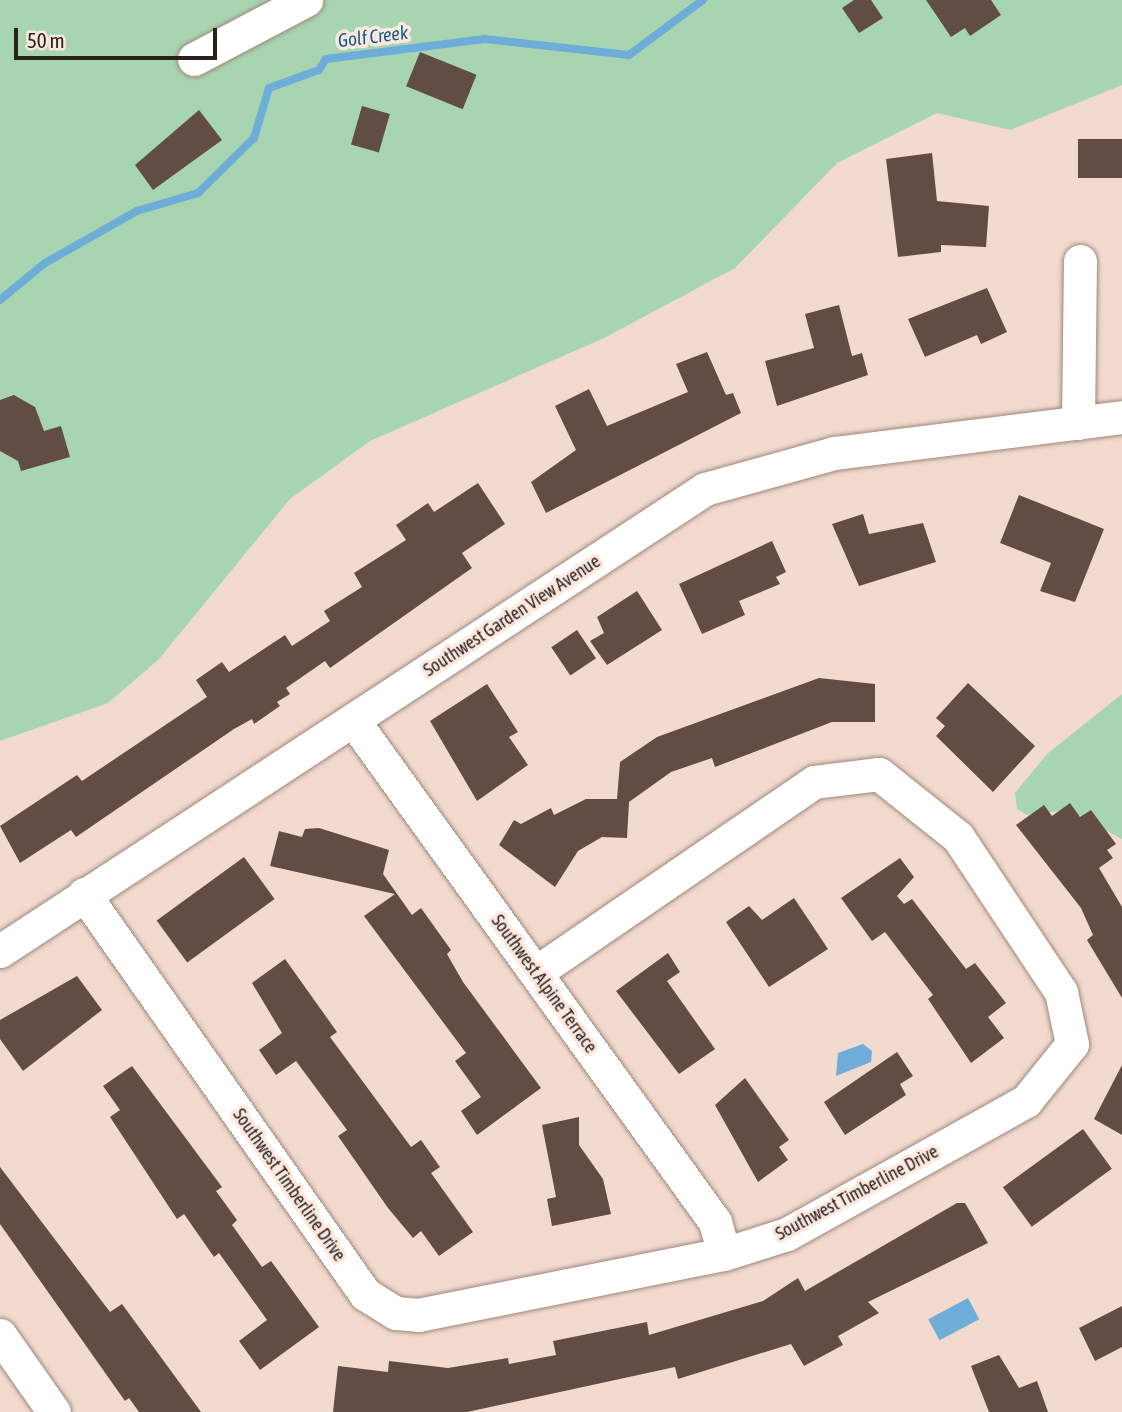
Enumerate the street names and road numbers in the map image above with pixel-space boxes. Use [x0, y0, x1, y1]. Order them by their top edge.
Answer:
street label: Southwest Garden View Avenue [420, 551, 604, 681]
street label: Southwest Alpine Terrace [487, 911, 601, 1057]
street label: Southwest Timberline Drive [228, 1105, 350, 1265]
street label: Southwest Timberline Drive [772, 1141, 942, 1245]

